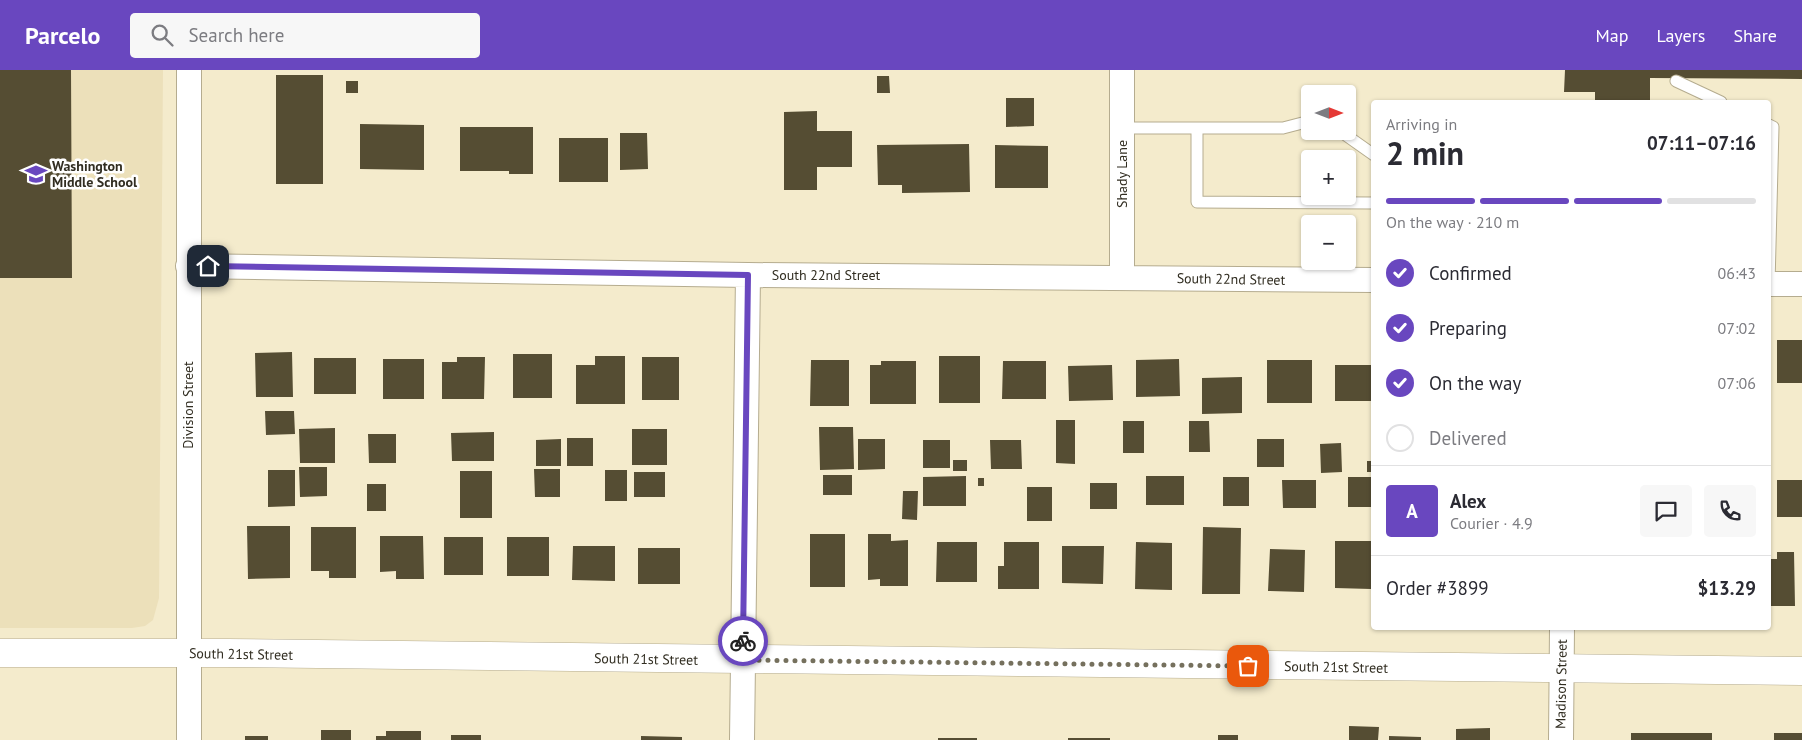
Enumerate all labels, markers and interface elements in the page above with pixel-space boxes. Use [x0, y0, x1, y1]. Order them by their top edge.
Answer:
search box [130, 13, 480, 58]
text: Parcelo [25, 20, 100, 51]
icon: search [148, 21, 176, 49]
text: Search here [188, 23, 284, 47]
text: Map [1596, 24, 1628, 47]
text: Layers [1656, 24, 1705, 47]
text: Share [1733, 24, 1777, 47]
north arrow [1301, 85, 1356, 140]
map controls [1301, 85, 1356, 270]
text: Arriving in [1386, 114, 1457, 134]
text: 07:11–07:16 [1647, 131, 1756, 155]
text: 2 min [1386, 132, 1464, 174]
street label: Shady Lane [1113, 140, 1131, 208]
button: + [1301, 150, 1356, 205]
place label: Washington Middle School [52, 157, 138, 191]
school or university icon: Washington Middle School [23, 161, 49, 187]
text: On the way · 210 m [1386, 212, 1519, 232]
button: − [1301, 215, 1356, 270]
pin [187, 245, 229, 287]
icon: home [194, 252, 222, 280]
icon: check [1386, 259, 1414, 287]
text: Confirmed [1429, 261, 1512, 285]
text: 06:43 [1718, 263, 1756, 283]
street label: South 22nd Street [772, 266, 881, 284]
street label: South 22nd Street [1177, 269, 1286, 289]
icon: check [1386, 314, 1414, 342]
text: Preparing [1429, 316, 1507, 340]
text: 07:02 [1718, 318, 1756, 338]
street label: Division Street [179, 361, 197, 449]
icon: check [1386, 369, 1414, 397]
text: On the way [1429, 371, 1521, 395]
text: 07:06 [1718, 373, 1756, 393]
text: Delivered [1429, 426, 1507, 450]
button: chat [1640, 485, 1692, 537]
button: phone [1704, 485, 1756, 537]
text: Alex [1450, 489, 1486, 513]
text: A [1406, 499, 1418, 523]
text: Courier · 4.9 [1450, 513, 1533, 533]
text: Order #3899 [1386, 576, 1489, 600]
text: $13.29 [1697, 576, 1756, 600]
courier [718, 616, 768, 666]
icon: bike [729, 627, 757, 655]
street label: Madison Street [1551, 639, 1571, 729]
street label: South 21st Street [189, 644, 293, 664]
pin [1227, 645, 1269, 687]
street label: South 21st Street [594, 649, 698, 669]
icon: bag [1234, 652, 1262, 680]
street label: South 21st Street [1284, 657, 1388, 677]

